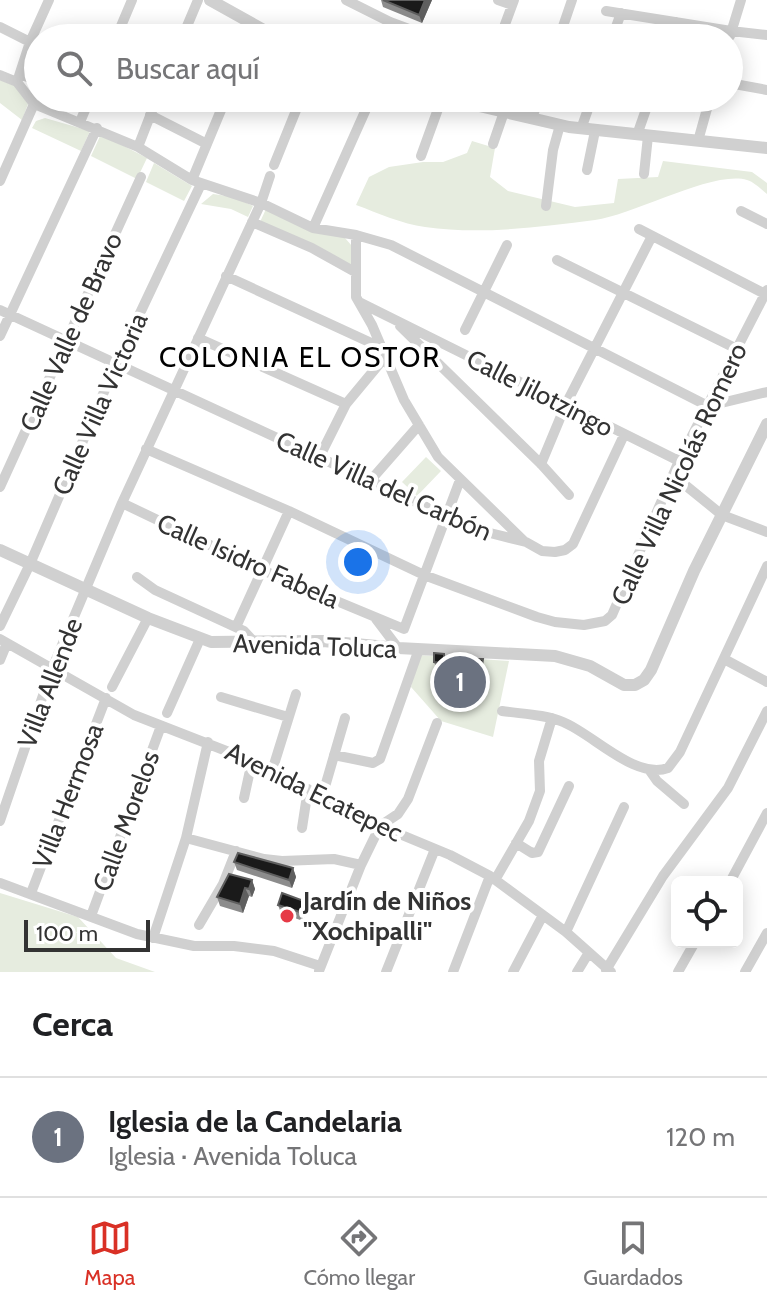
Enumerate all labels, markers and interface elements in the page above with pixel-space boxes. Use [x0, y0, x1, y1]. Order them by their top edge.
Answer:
search box [24, 24, 743, 112]
icon: search [52, 46, 96, 90]
text: Buscar aquí [116, 50, 259, 87]
street label: Calle Valle de Bravo [13, 228, 129, 436]
street label: Calle Villa Victoria [45, 307, 155, 500]
street label: Calle Villa Nicolás Romero [604, 338, 754, 610]
district label: COLONIA EL OSTOR [159, 340, 441, 374]
street label: Calle Jilotzingo [461, 342, 619, 444]
street label: Calle Villa del Carbón [271, 424, 497, 548]
street label: Calle Isidro Fabela [152, 507, 344, 616]
your location [338, 542, 378, 582]
street label: Villa Allende [11, 613, 89, 753]
street label: Avenida Toluca [233, 627, 398, 665]
pin: 1 [434, 652, 486, 712]
street label: Villa Hermosa [26, 718, 111, 873]
street label: Avenida Ecatepec [220, 735, 408, 849]
street label: Calle Morelos [86, 746, 166, 896]
map controls [671, 876, 743, 948]
button: locate [671, 876, 743, 948]
place label: Jardín de Niños "Xochipalli" [302, 885, 471, 947]
marker: Jardín de Niños "Xochipalli" [278, 907, 296, 925]
scale bar [24, 916, 150, 952]
text: 100 m [36, 920, 98, 947]
text: Cerca [32, 1003, 113, 1045]
text: Iglesia de la Candelaria [108, 1103, 402, 1140]
text: 1 [53, 1121, 63, 1153]
text: 120 m [666, 1121, 735, 1153]
text: Iglesia · Avenida Toluca [108, 1140, 357, 1172]
tab: Mapa [84, 1216, 135, 1291]
tab: Cómo llegar [303, 1216, 415, 1291]
tab: Guardados [583, 1216, 683, 1291]

